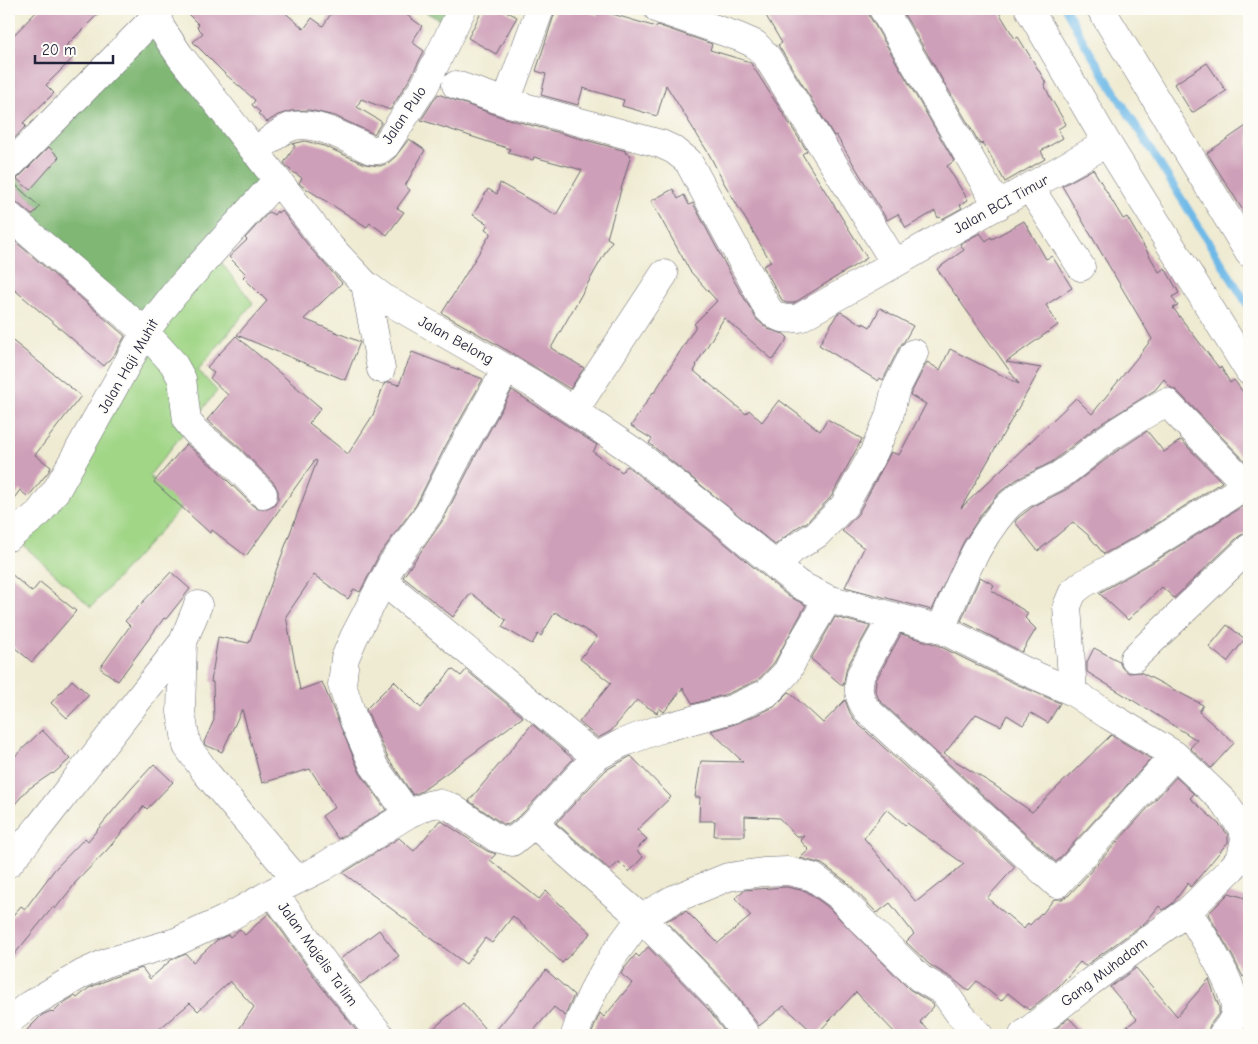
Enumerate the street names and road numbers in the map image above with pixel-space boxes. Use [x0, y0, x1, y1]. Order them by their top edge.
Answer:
street label: Jalan Pulo [378, 82, 430, 147]
street label: Jalan BCI Timur [950, 171, 1052, 237]
street label: Jalan Belong [415, 312, 497, 368]
street label: Jalan Haji Muhit [94, 315, 163, 416]
street label: Jalan Majelis Ta'lim [274, 898, 362, 1010]
street label: Gang Muhadam [1057, 934, 1151, 1010]

